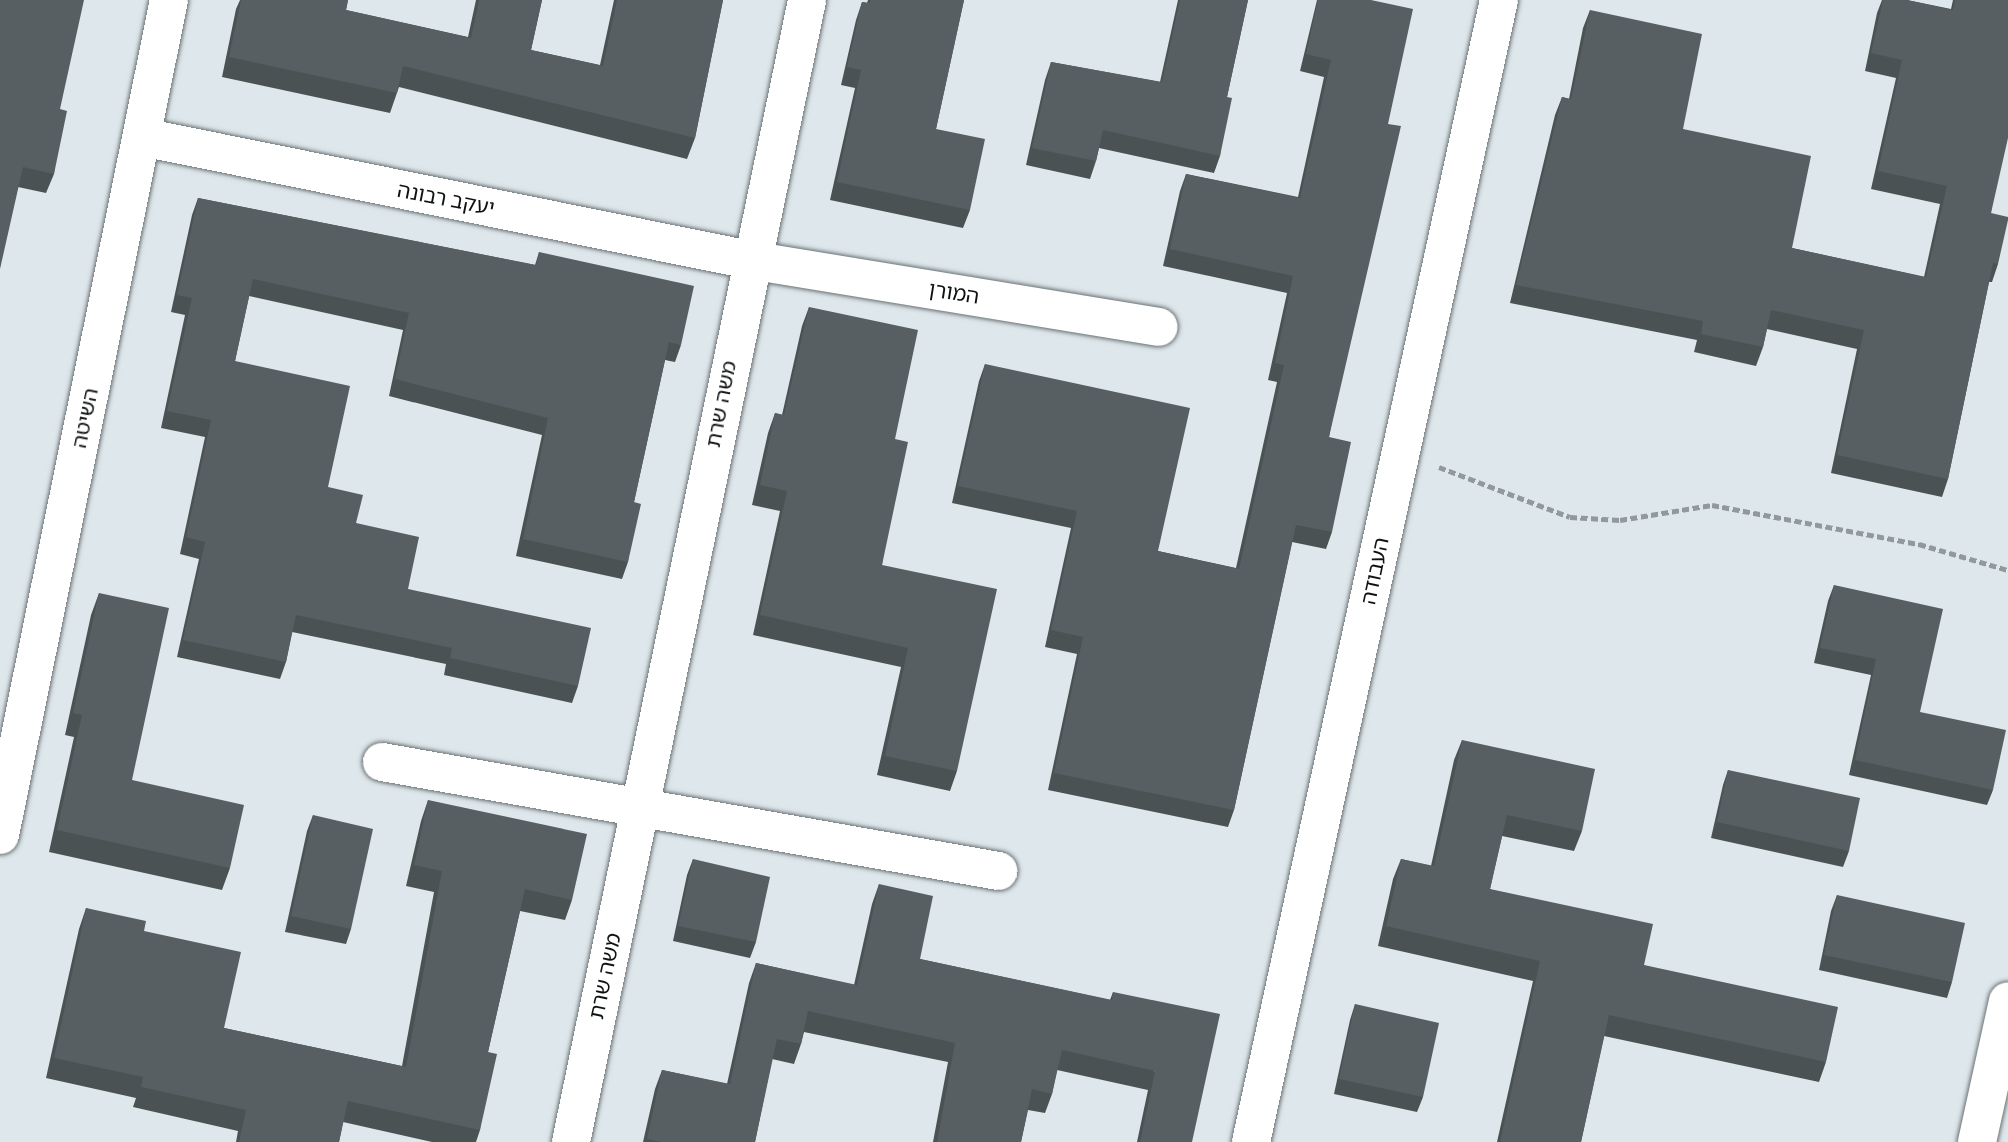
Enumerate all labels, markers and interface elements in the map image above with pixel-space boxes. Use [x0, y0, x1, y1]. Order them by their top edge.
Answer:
street label: יעקב רבונה [395, 177, 497, 221]
street label: המורן [927, 277, 981, 309]
street label: משה שרת [700, 359, 742, 449]
street label: השיטה [66, 386, 104, 450]
street label: העבודה [1356, 535, 1394, 607]
street label: משה שרת [584, 931, 626, 1021]

